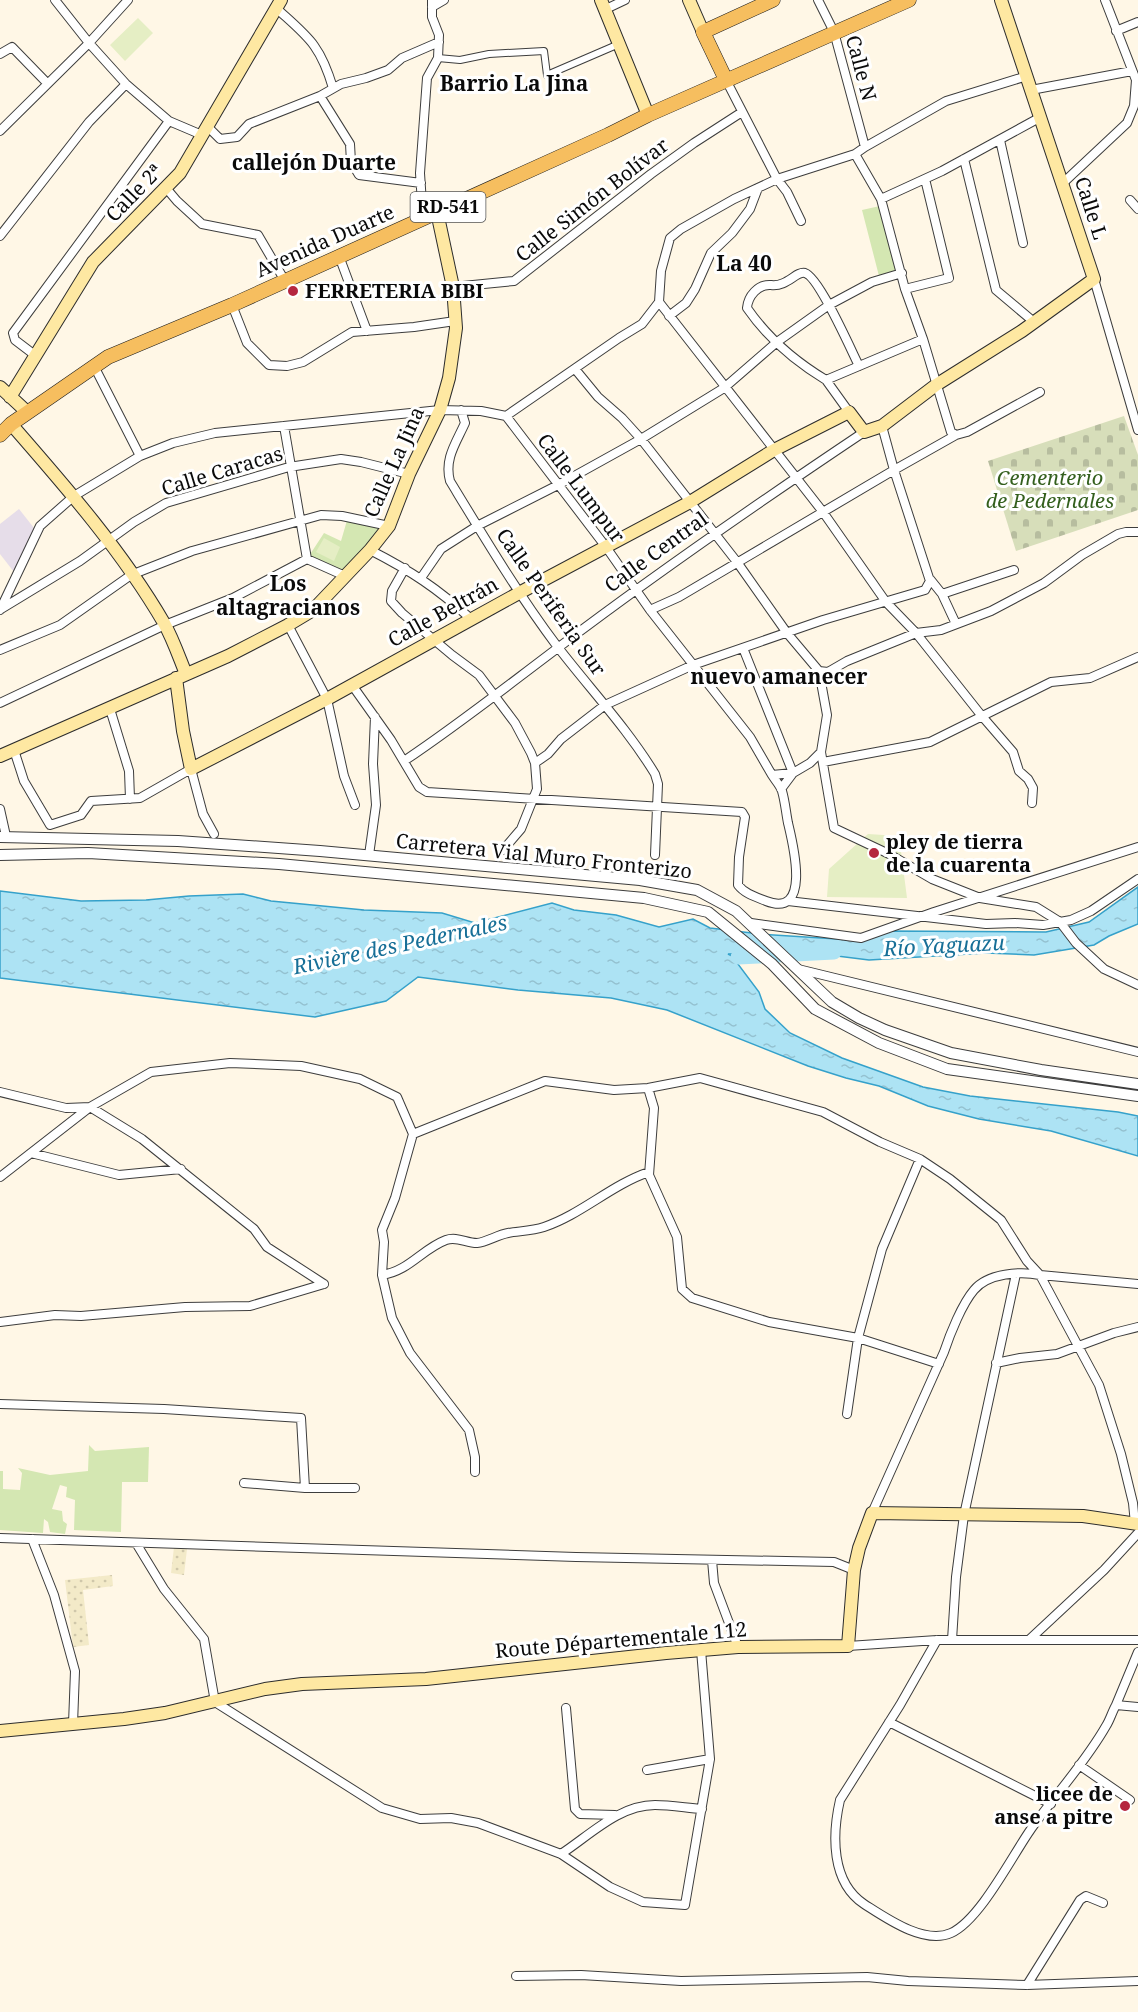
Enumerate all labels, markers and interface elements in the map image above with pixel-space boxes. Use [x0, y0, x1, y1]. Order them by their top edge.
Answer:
street label: Calle N [840, 32, 883, 104]
district label: Barrio La Jina [440, 69, 588, 97]
street label: Calle Simón Bolívar [510, 131, 674, 268]
district label: callejón Duarte [232, 148, 396, 176]
street label: Calle 2ª [99, 158, 168, 227]
street label: Calle L [1069, 173, 1114, 243]
road number: RD-541 [410, 192, 486, 222]
street label: Avenida Duarte [251, 198, 398, 283]
district label: La 40 [716, 249, 772, 277]
place label: FERRETERIA BIBI [305, 277, 484, 304]
marker: FERRETERIA BIBI [286, 284, 300, 298]
street label: Calle La Jina [357, 402, 430, 521]
street label: Calle Lumpur [531, 428, 632, 548]
street label: Calle Caracas [158, 439, 286, 502]
park label: Cementerio de Pedernales [986, 464, 1114, 514]
street label: Calle Central [599, 505, 713, 598]
street label: Calle Periferia Sur [491, 523, 613, 681]
district label: Los altagracianos [216, 569, 360, 621]
street label: Calle Beltrán [383, 570, 503, 653]
district label: nuevo amanecer [690, 662, 868, 690]
street label: Carretera Vial Muro Fronterizo [395, 827, 693, 884]
place label: pley de tierra de la cuarenta [886, 828, 1031, 878]
marker: pley de tierra de la cuarenta [867, 846, 881, 860]
water label: Rivière des Pedernales [289, 908, 510, 981]
water label: Río Yaguazu [882, 928, 1006, 962]
street label: Route Départementale 112 [494, 1615, 748, 1664]
place label: licee de anse a pitre [994, 1780, 1113, 1830]
marker: licee de anse a pitre [1118, 1799, 1132, 1813]

